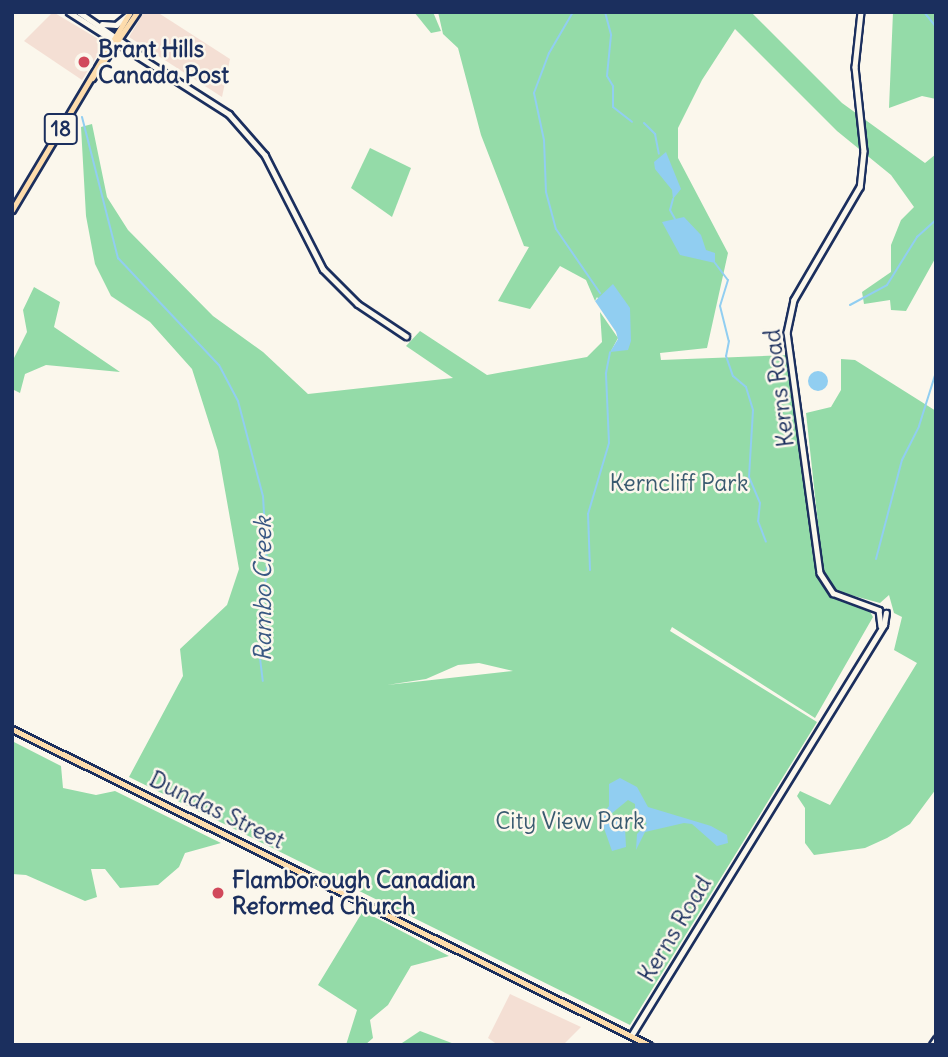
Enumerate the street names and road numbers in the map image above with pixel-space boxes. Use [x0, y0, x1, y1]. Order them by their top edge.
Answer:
road number: 18 [43, 111, 78, 146]
street label: Kerns Road [758, 327, 800, 449]
street label: Dundas Street [145, 765, 289, 855]
street label: Kerns Road [633, 871, 717, 987]

